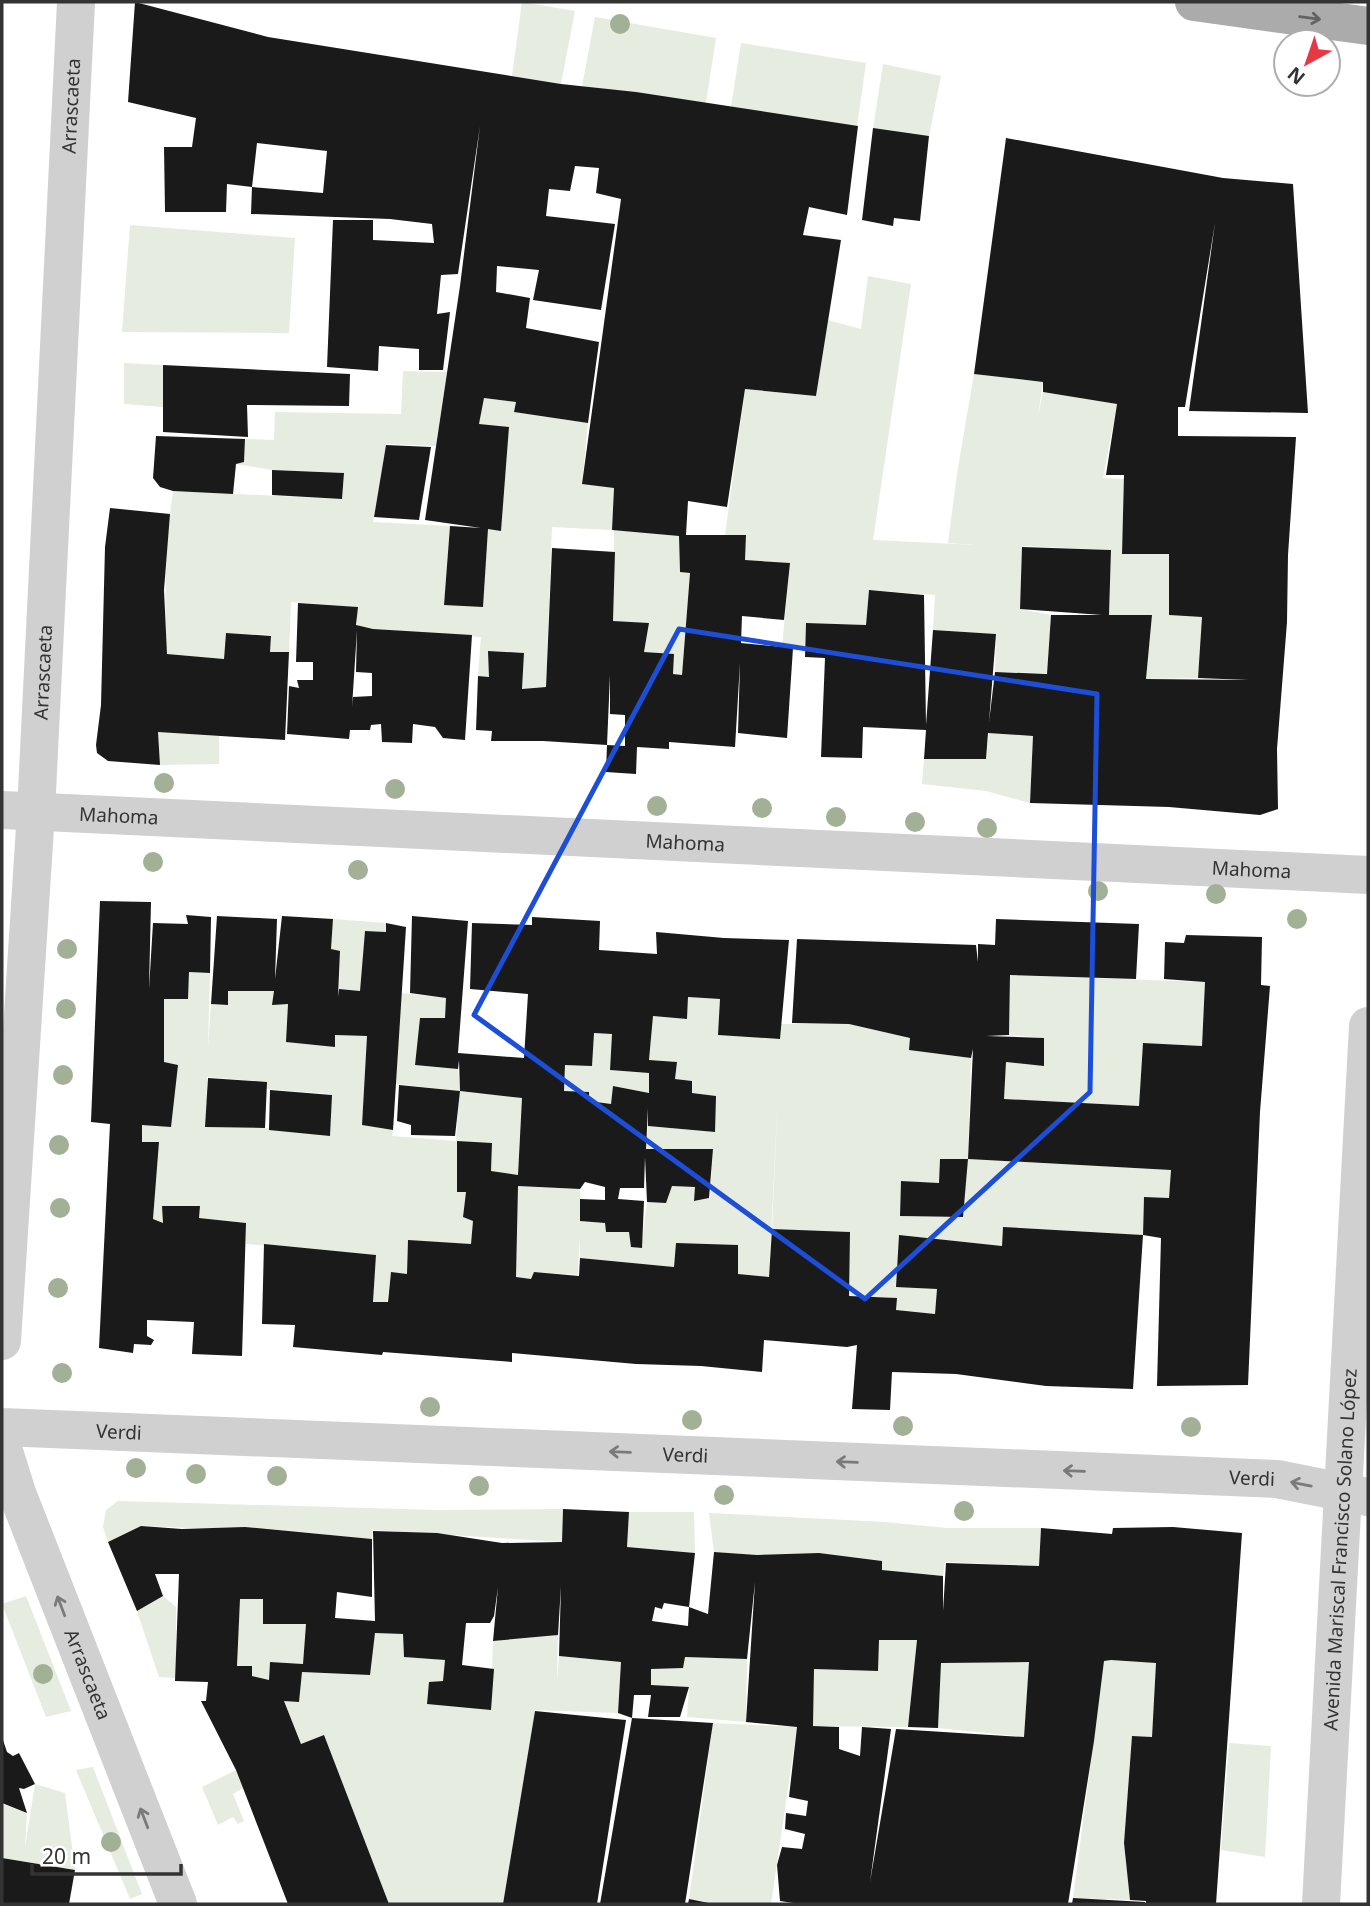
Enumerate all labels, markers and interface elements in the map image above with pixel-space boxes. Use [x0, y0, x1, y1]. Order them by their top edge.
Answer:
one-way arrow [1298, 12, 1321, 25]
north arrow [1272, 28, 1342, 98]
street label: Arrascaeta [56, 58, 86, 154]
text: N [1282, 61, 1310, 91]
street label: Arrascaeta [28, 624, 58, 721]
street label: Mahoma [78, 801, 159, 830]
street label: Mahoma [645, 828, 726, 857]
street label: Mahoma [1211, 855, 1292, 884]
street label: Avenida Mariscal Francisco Solano López [1317, 1368, 1363, 1731]
street label: Verdi [95, 1418, 142, 1446]
street label: Verdi [662, 1441, 709, 1469]
one-way arrow [609, 1446, 632, 1459]
one-way arrow [836, 1455, 859, 1468]
one-way arrow [1063, 1464, 1086, 1477]
street label: Verdi [1229, 1464, 1275, 1492]
one-way arrow [1290, 1477, 1313, 1490]
one-way arrow [53, 1596, 66, 1617]
street label: Arrascaeta [59, 1625, 118, 1723]
one-way arrow [136, 1807, 149, 1829]
scale bar [32, 1832, 180, 1876]
text: 20 m [42, 1842, 91, 1870]

